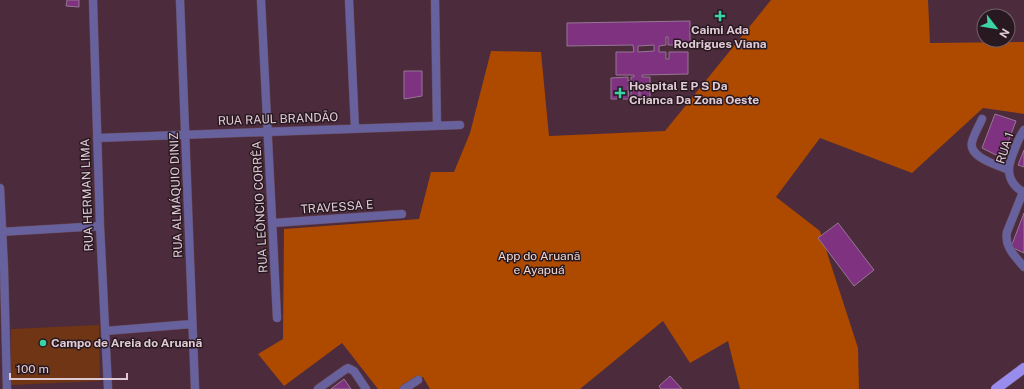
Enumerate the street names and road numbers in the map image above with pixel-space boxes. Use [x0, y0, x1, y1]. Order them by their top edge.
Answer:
street label: RUA RAUL BRANDÃO [218, 110, 339, 128]
street label: RUA 1 [993, 131, 1017, 165]
street label: RUA ALMÁQUIO DINIZ [167, 132, 185, 258]
street label: RUA HERMAN LIMA [78, 138, 96, 252]
street label: RUA LEÔNCIO CORRÊA [250, 140, 270, 273]
street label: TRAVESSA E [300, 197, 374, 217]

